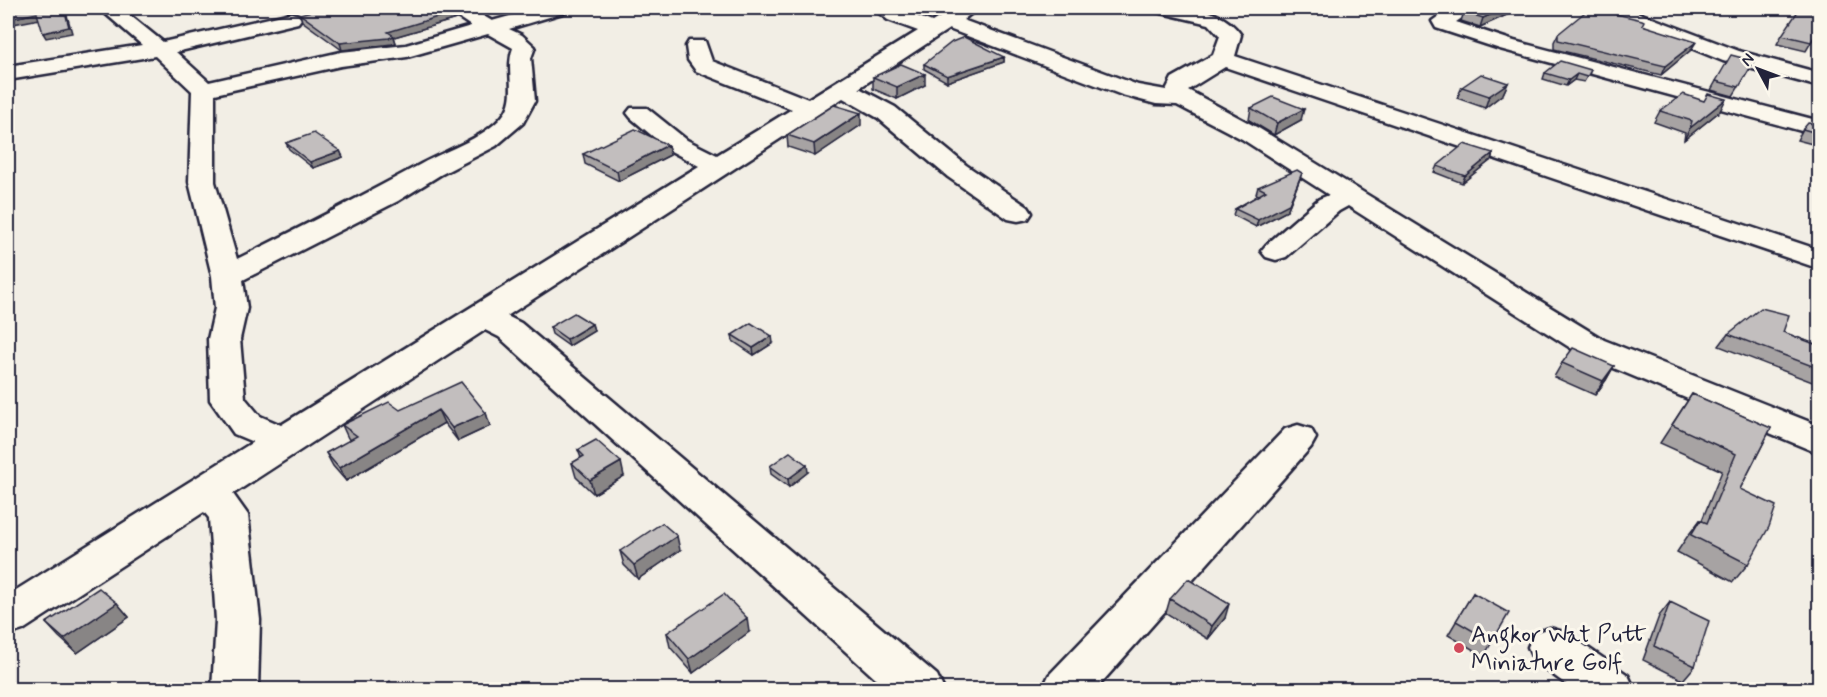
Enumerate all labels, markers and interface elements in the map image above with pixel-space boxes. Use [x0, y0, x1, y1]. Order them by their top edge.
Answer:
north arrow [1728, 39, 1788, 99]
text: N [1736, 49, 1759, 71]
place label: Angkor Wat Putt Miniature Golf [1471, 620, 1647, 679]
marker: Angkor Wat Putt Miniature Golf [1452, 641, 1466, 655]

